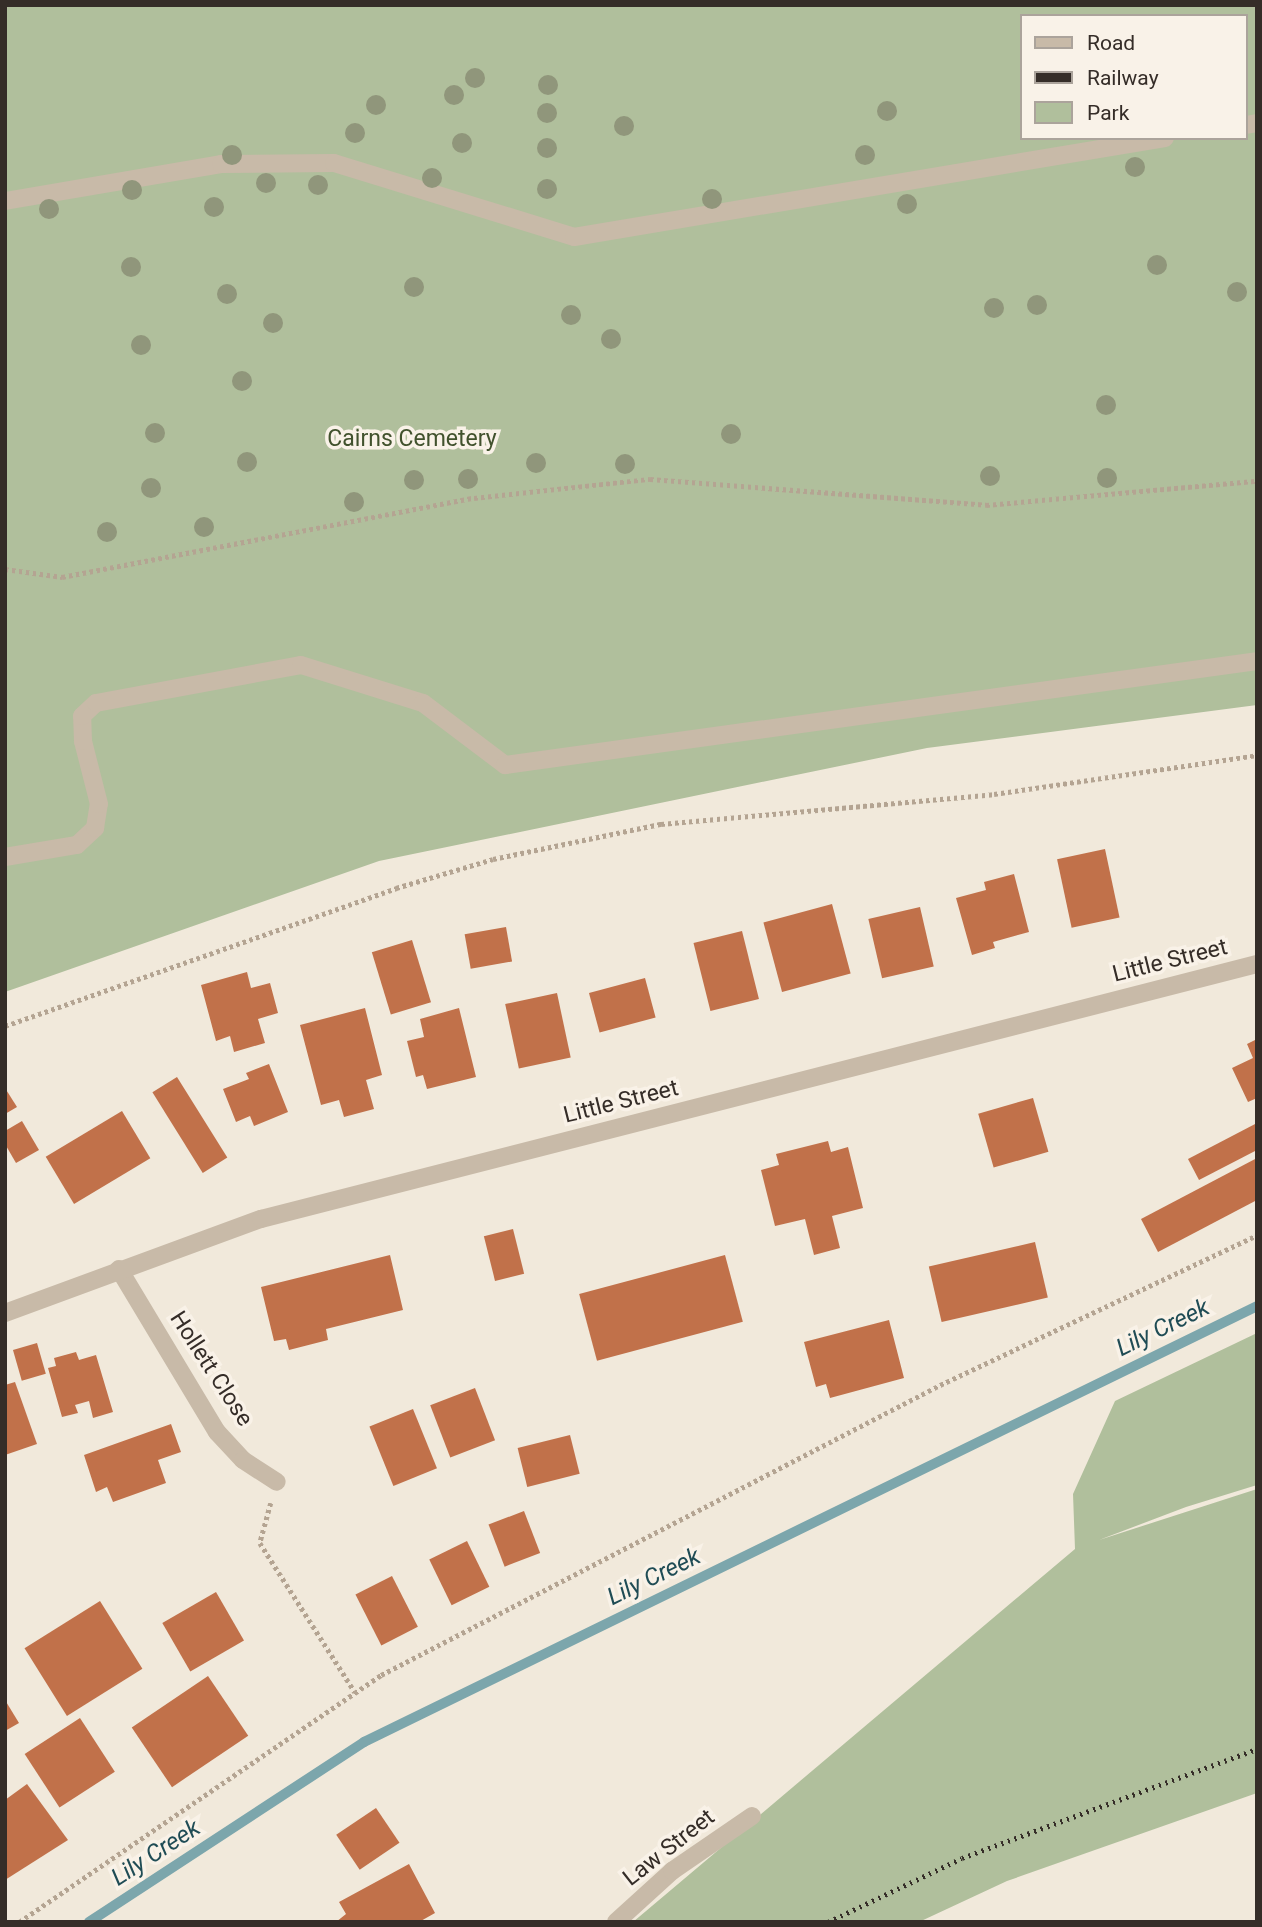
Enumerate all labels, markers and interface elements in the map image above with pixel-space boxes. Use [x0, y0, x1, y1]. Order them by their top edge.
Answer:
legend [1020, 14, 1248, 140]
text: Road [1087, 31, 1135, 55]
text: Railway [1087, 66, 1159, 90]
text: Park [1087, 101, 1129, 125]
park label: Cairns Cemetery [327, 425, 497, 453]
street label: Little Street [1110, 933, 1230, 989]
street label: Little Street [561, 1074, 681, 1130]
water label: Lily Creek [1112, 1293, 1214, 1363]
street label: Hollett Close [164, 1306, 258, 1432]
water label: Lily Creek [603, 1542, 705, 1612]
street label: Law Street [618, 1804, 720, 1892]
water label: Lily Creek [106, 1814, 206, 1892]

